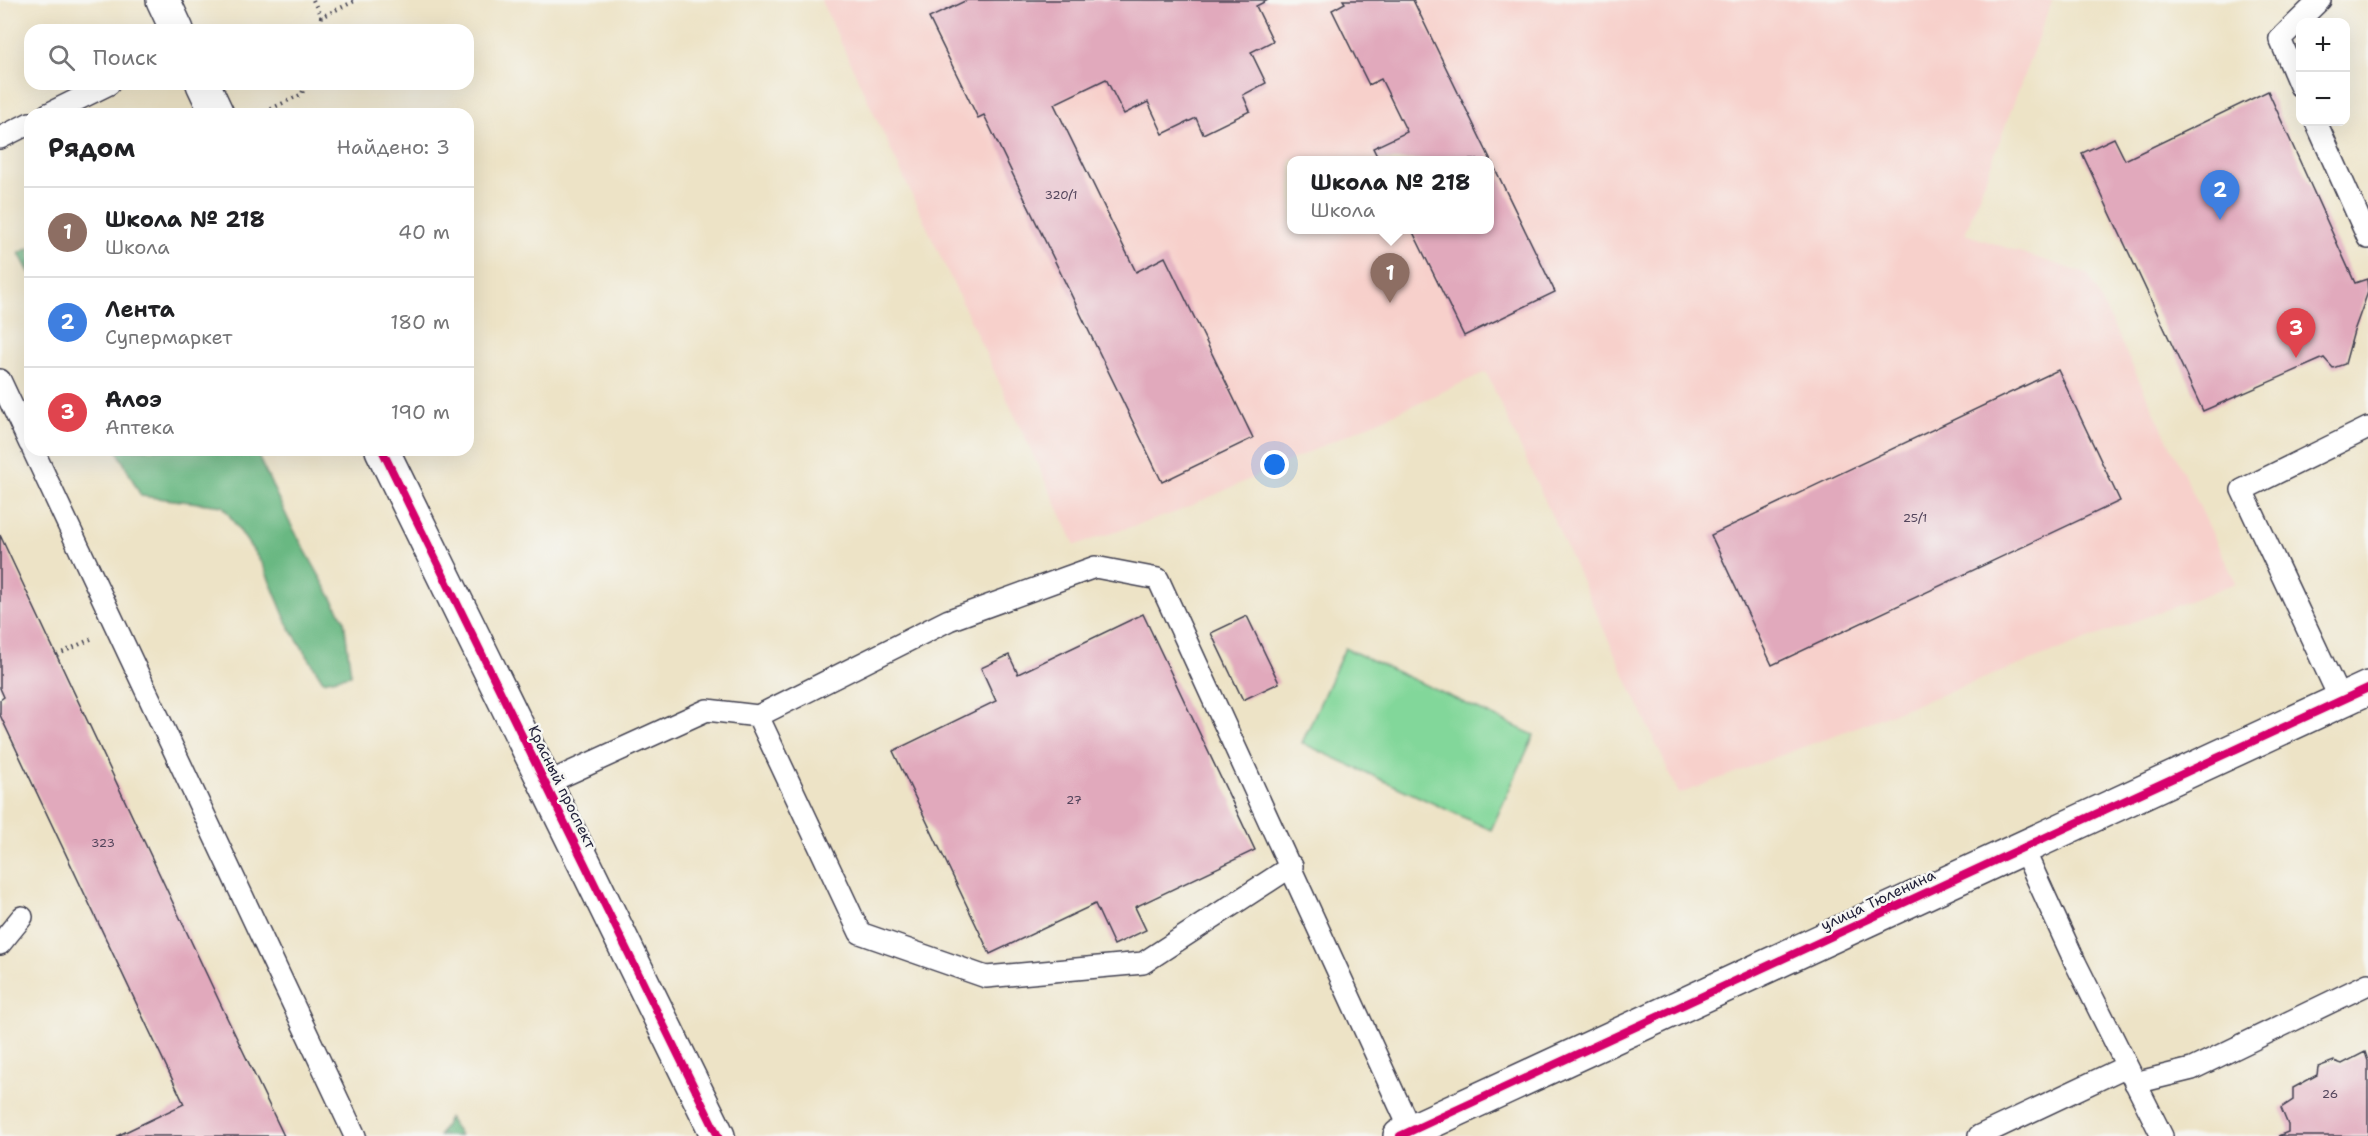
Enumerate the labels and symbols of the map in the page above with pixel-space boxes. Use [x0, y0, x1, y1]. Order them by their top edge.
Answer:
pin: 2 [2200, 170, 2240, 220]
house number: 320/1 [1045, 187, 1077, 203]
pin: 1 [1370, 254, 1410, 303]
pin: 3 [2276, 308, 2316, 358]
your location [1260, 450, 1289, 479]
house number: 25/1 [1903, 510, 1927, 526]
street label: Красный проспект [523, 722, 601, 852]
house number: 27 [1066, 792, 1082, 808]
house number: 323 [91, 835, 115, 851]
street label: улица Тюленина [1818, 864, 1939, 935]
house number: 26 [2322, 1086, 2338, 1102]

